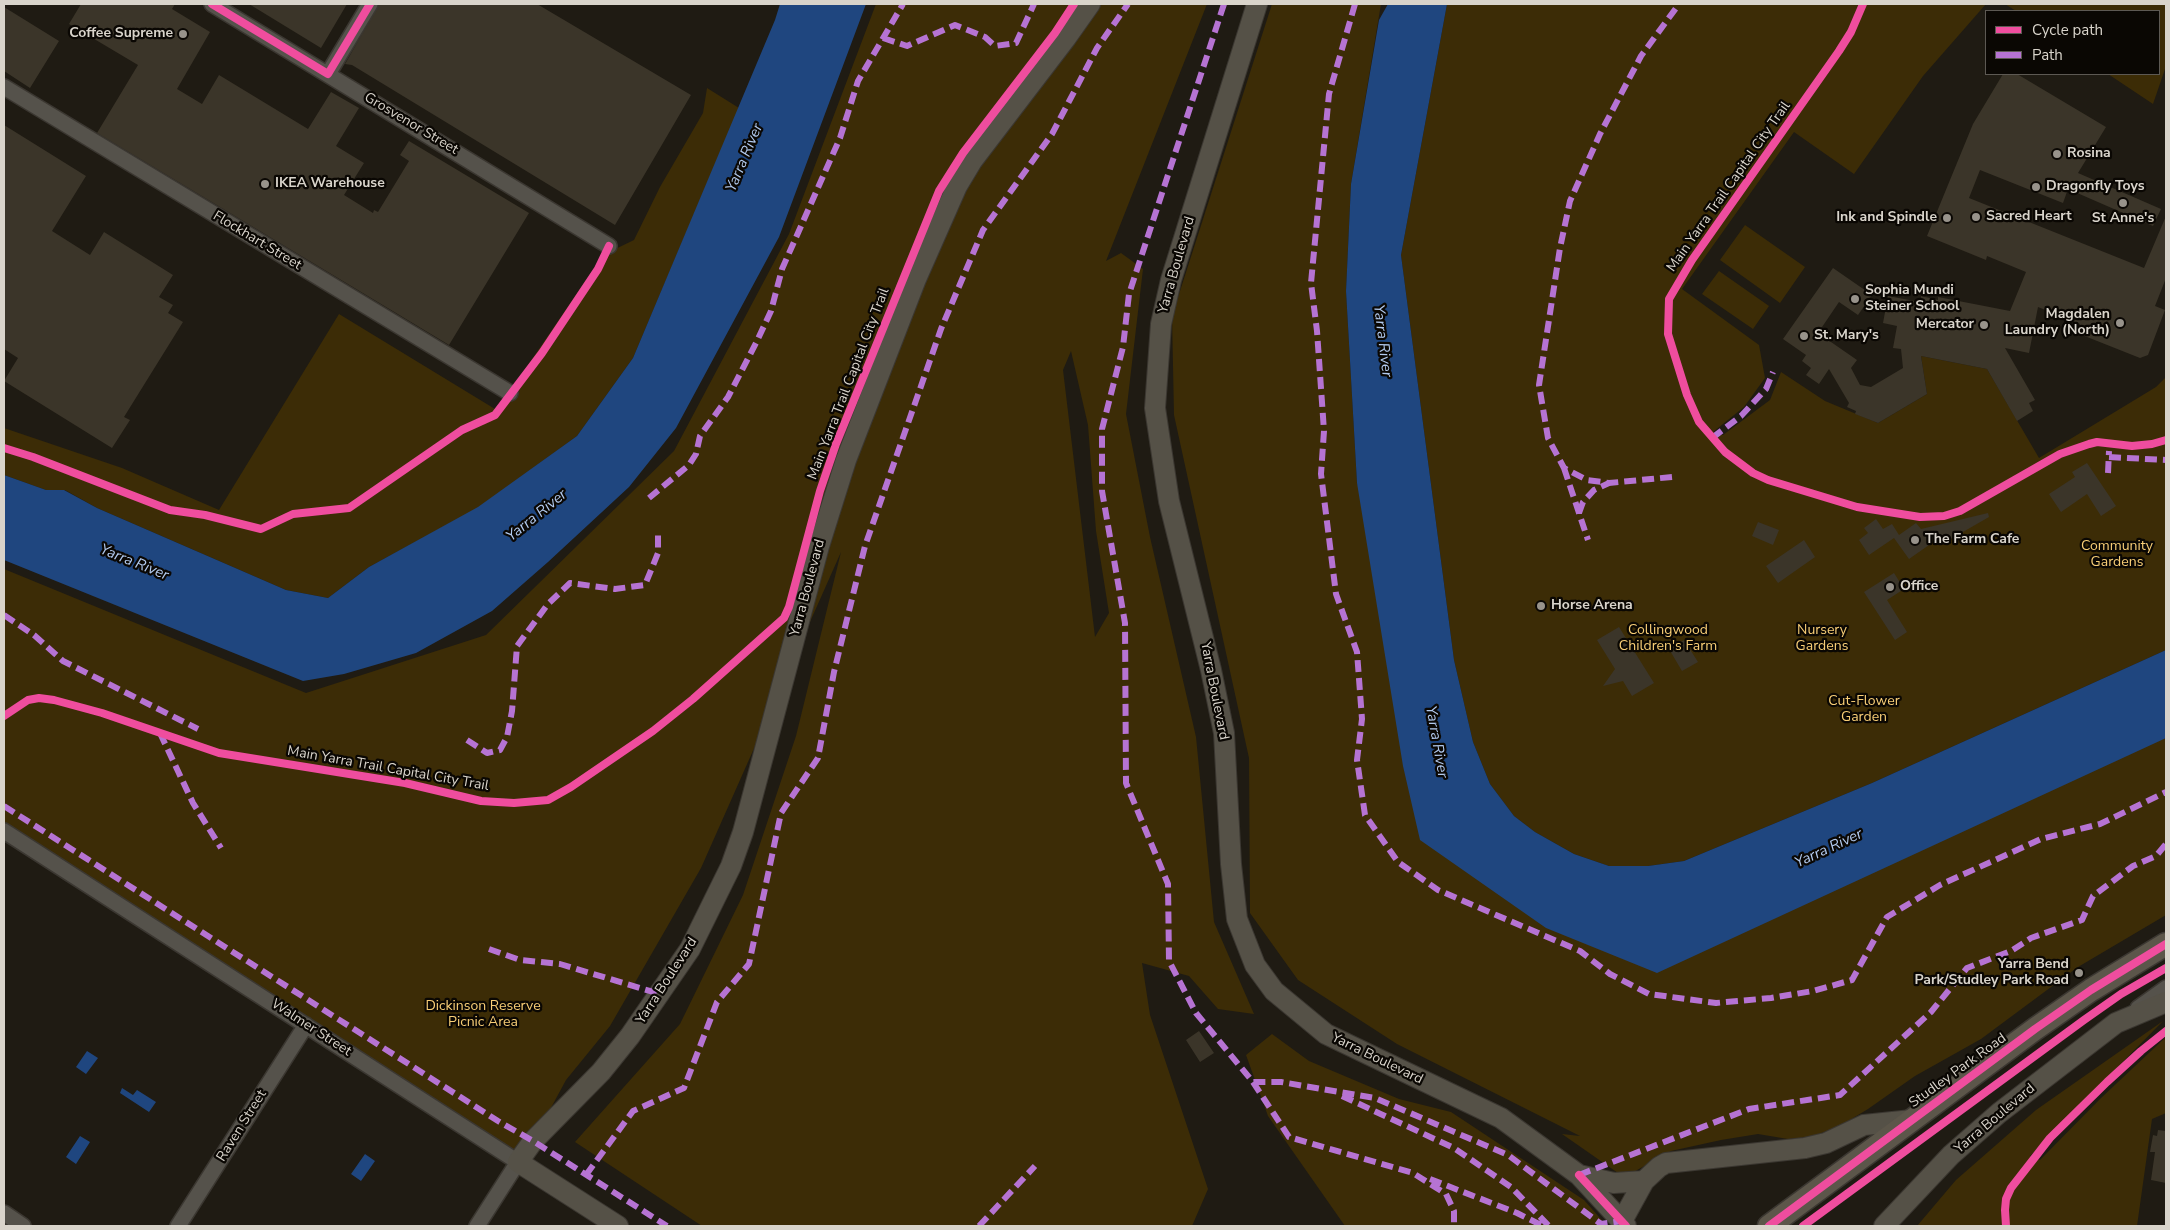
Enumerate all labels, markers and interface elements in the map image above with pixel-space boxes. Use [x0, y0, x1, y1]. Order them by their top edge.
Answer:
legend [1985, 10, 2160, 75]
text: Cycle path [2032, 20, 2103, 40]
place label: Coffee Supreme [69, 26, 173, 42]
marker: Coffee Supreme [177, 28, 189, 40]
text: Path [2032, 45, 2063, 65]
street label: Grosvenor Street [361, 89, 461, 159]
street label: Main Yarra Trail Capital City Trail [1664, 99, 1794, 275]
water label: Yarra River [723, 121, 767, 195]
place label: Rosina [2067, 146, 2111, 162]
marker: Rosina [2051, 148, 2063, 160]
place label: IKEA Warehouse [275, 176, 385, 192]
marker: IKEA Warehouse [259, 178, 271, 190]
place label: Dragonfly Toys [2046, 179, 2145, 195]
marker: Dragonfly Toys [2030, 181, 2042, 193]
marker: St Anne's [2117, 197, 2129, 209]
street label: Flockhart Street [210, 208, 304, 274]
place label: Sacred Heart [1986, 209, 2072, 225]
place label: Ink and Spindle [1836, 210, 1937, 226]
marker: Sacred Heart [1970, 211, 1982, 223]
place label: St Anne's [2092, 211, 2154, 227]
marker: Ink and Spindle [1941, 212, 1953, 224]
street label: Yarra Boulevard [1155, 215, 1199, 315]
place label: Sophia Mundi Steiner School [1865, 283, 1959, 316]
street label: Main Yarra Trail Capital City Trail [805, 286, 893, 482]
marker: Sophia Mundi Steiner School [1849, 293, 1861, 305]
water label: Yarra River [1369, 304, 1395, 378]
place label: Magdalen Laundry (North) [2005, 307, 2110, 340]
place label: Mercator [1916, 317, 1974, 333]
marker: Magdalen Laundry (North) [2114, 317, 2126, 329]
marker: Mercator [1978, 319, 1990, 331]
place label: St. Mary's [1814, 328, 1879, 344]
marker: St. Mary's [1798, 330, 1810, 342]
water label: Yarra River [503, 486, 571, 546]
place label: The Farm Cafe [1925, 532, 2019, 548]
marker: The Farm Cafe [1909, 534, 1921, 546]
street label: Yarra Boulevard [787, 538, 829, 638]
park label: Community Gardens [2081, 539, 2153, 572]
water label: Yarra River [97, 541, 171, 585]
place label: Office [1900, 579, 1938, 595]
marker: Office [1884, 581, 1896, 593]
place label: Horse Arena [1551, 598, 1633, 614]
marker: Horse Arena [1535, 600, 1547, 612]
park label: Collingwood Children's Farm [1619, 623, 1717, 656]
park label: Nursery Gardens [1796, 623, 1848, 656]
street label: Yarra Boulevard [1196, 640, 1232, 742]
park label: Cut-Flower Garden [1828, 694, 1900, 726]
water label: Yarra River [1421, 705, 1451, 779]
street label: Main Yarra Trail Capital City Trail [286, 743, 490, 795]
water label: Yarra River [1792, 825, 1866, 873]
street label: Yarra Boulevard [633, 935, 701, 1027]
place label: Yarra Bend Park/Studley Park Road [1914, 957, 2069, 990]
marker: Yarra Bend Park/Studley Park Road [2073, 967, 2085, 979]
street label: Walmer Street [268, 996, 354, 1060]
park label: Dickinson Reserve Picnic Area [425, 999, 541, 1032]
street label: Yarra Boulevard [1328, 1030, 1426, 1088]
street label: Studley Park Road [1906, 1030, 2010, 1112]
street label: Yarra Boulevard [1951, 1080, 2039, 1158]
street label: Raven Street [213, 1087, 271, 1165]

